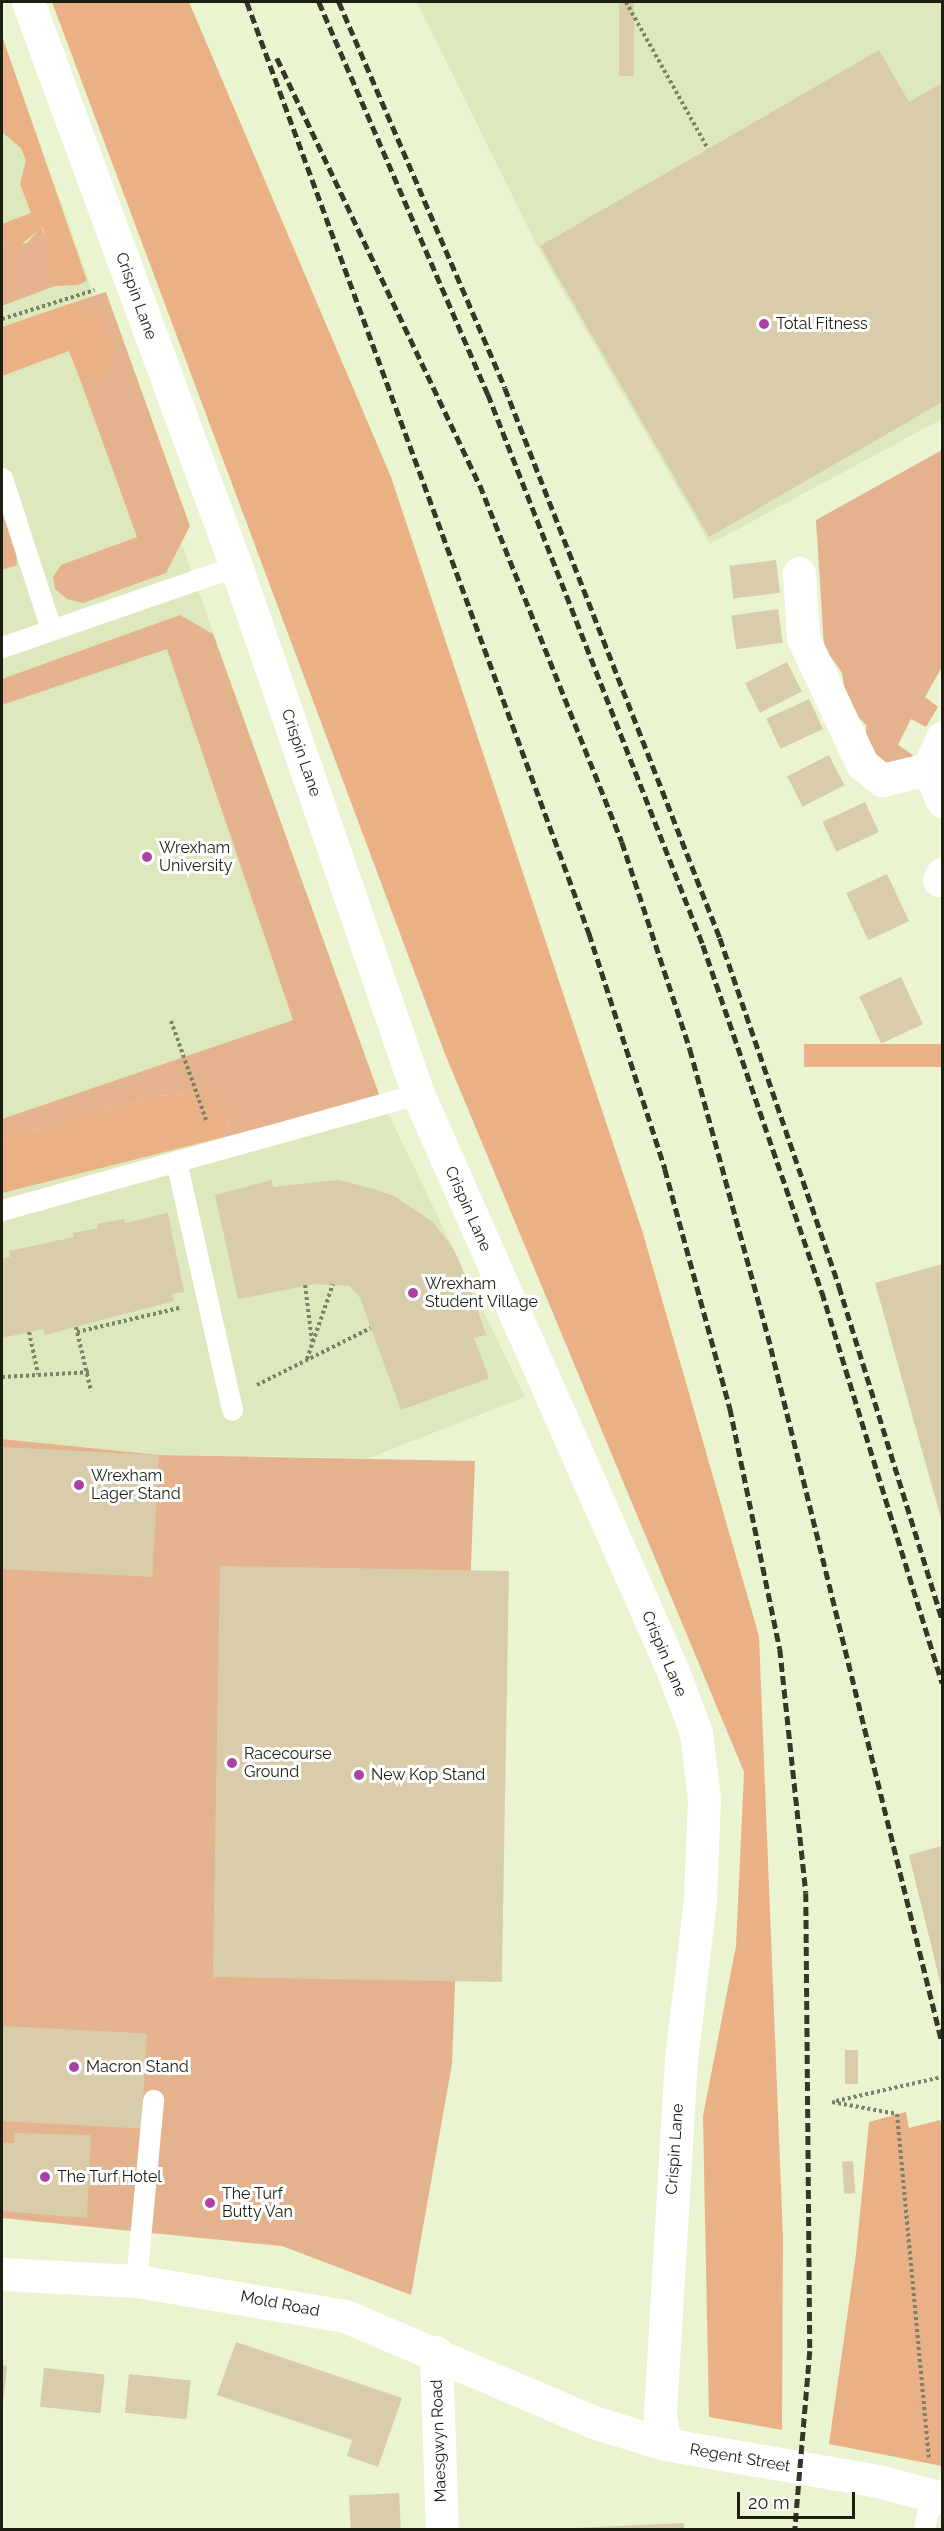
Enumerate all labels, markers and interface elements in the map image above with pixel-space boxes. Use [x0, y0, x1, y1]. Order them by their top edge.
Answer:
street label: Crispin Lane [111, 250, 161, 342]
place label: Total Fitness [776, 314, 868, 334]
marker: Total Fitness [757, 317, 771, 331]
street label: Crispin Lane [277, 707, 325, 799]
place label: Wrexham University [159, 838, 232, 876]
marker: Wrexham University [140, 850, 154, 864]
street label: Crispin Lane [441, 1163, 495, 1255]
place label: Wrexham Student Village [425, 1274, 539, 1312]
marker: Wrexham Student Village [406, 1286, 420, 1300]
place label: Wrexham Lager Stand [91, 1466, 181, 1504]
marker: Wrexham Lager Stand [72, 1478, 86, 1492]
street label: Crispin Lane [637, 1608, 691, 1700]
place label: Racecourse Ground [244, 1744, 332, 1782]
marker: Racecourse Ground [225, 1756, 239, 1770]
place label: New Kop Stand [371, 1765, 486, 1785]
marker: New Kop Stand [352, 1768, 366, 1782]
place label: Macron Stand [86, 2057, 189, 2077]
marker: Macron Stand [67, 2060, 81, 2074]
street label: Crispin Lane [662, 2103, 688, 2195]
place label: The Turf Hotel [57, 2167, 162, 2187]
marker: The Turf Hotel [38, 2170, 52, 2184]
place label: The Turf Butty Van [222, 2184, 294, 2222]
marker: The Turf Butty Van [203, 2196, 217, 2210]
street label: Mold Road [239, 2287, 321, 2321]
street label: Maesgwyn Road [427, 2379, 451, 2503]
street label: Regent Street [688, 2440, 792, 2476]
scale bar [740, 2480, 858, 2518]
text: 20 m [748, 2492, 790, 2513]

